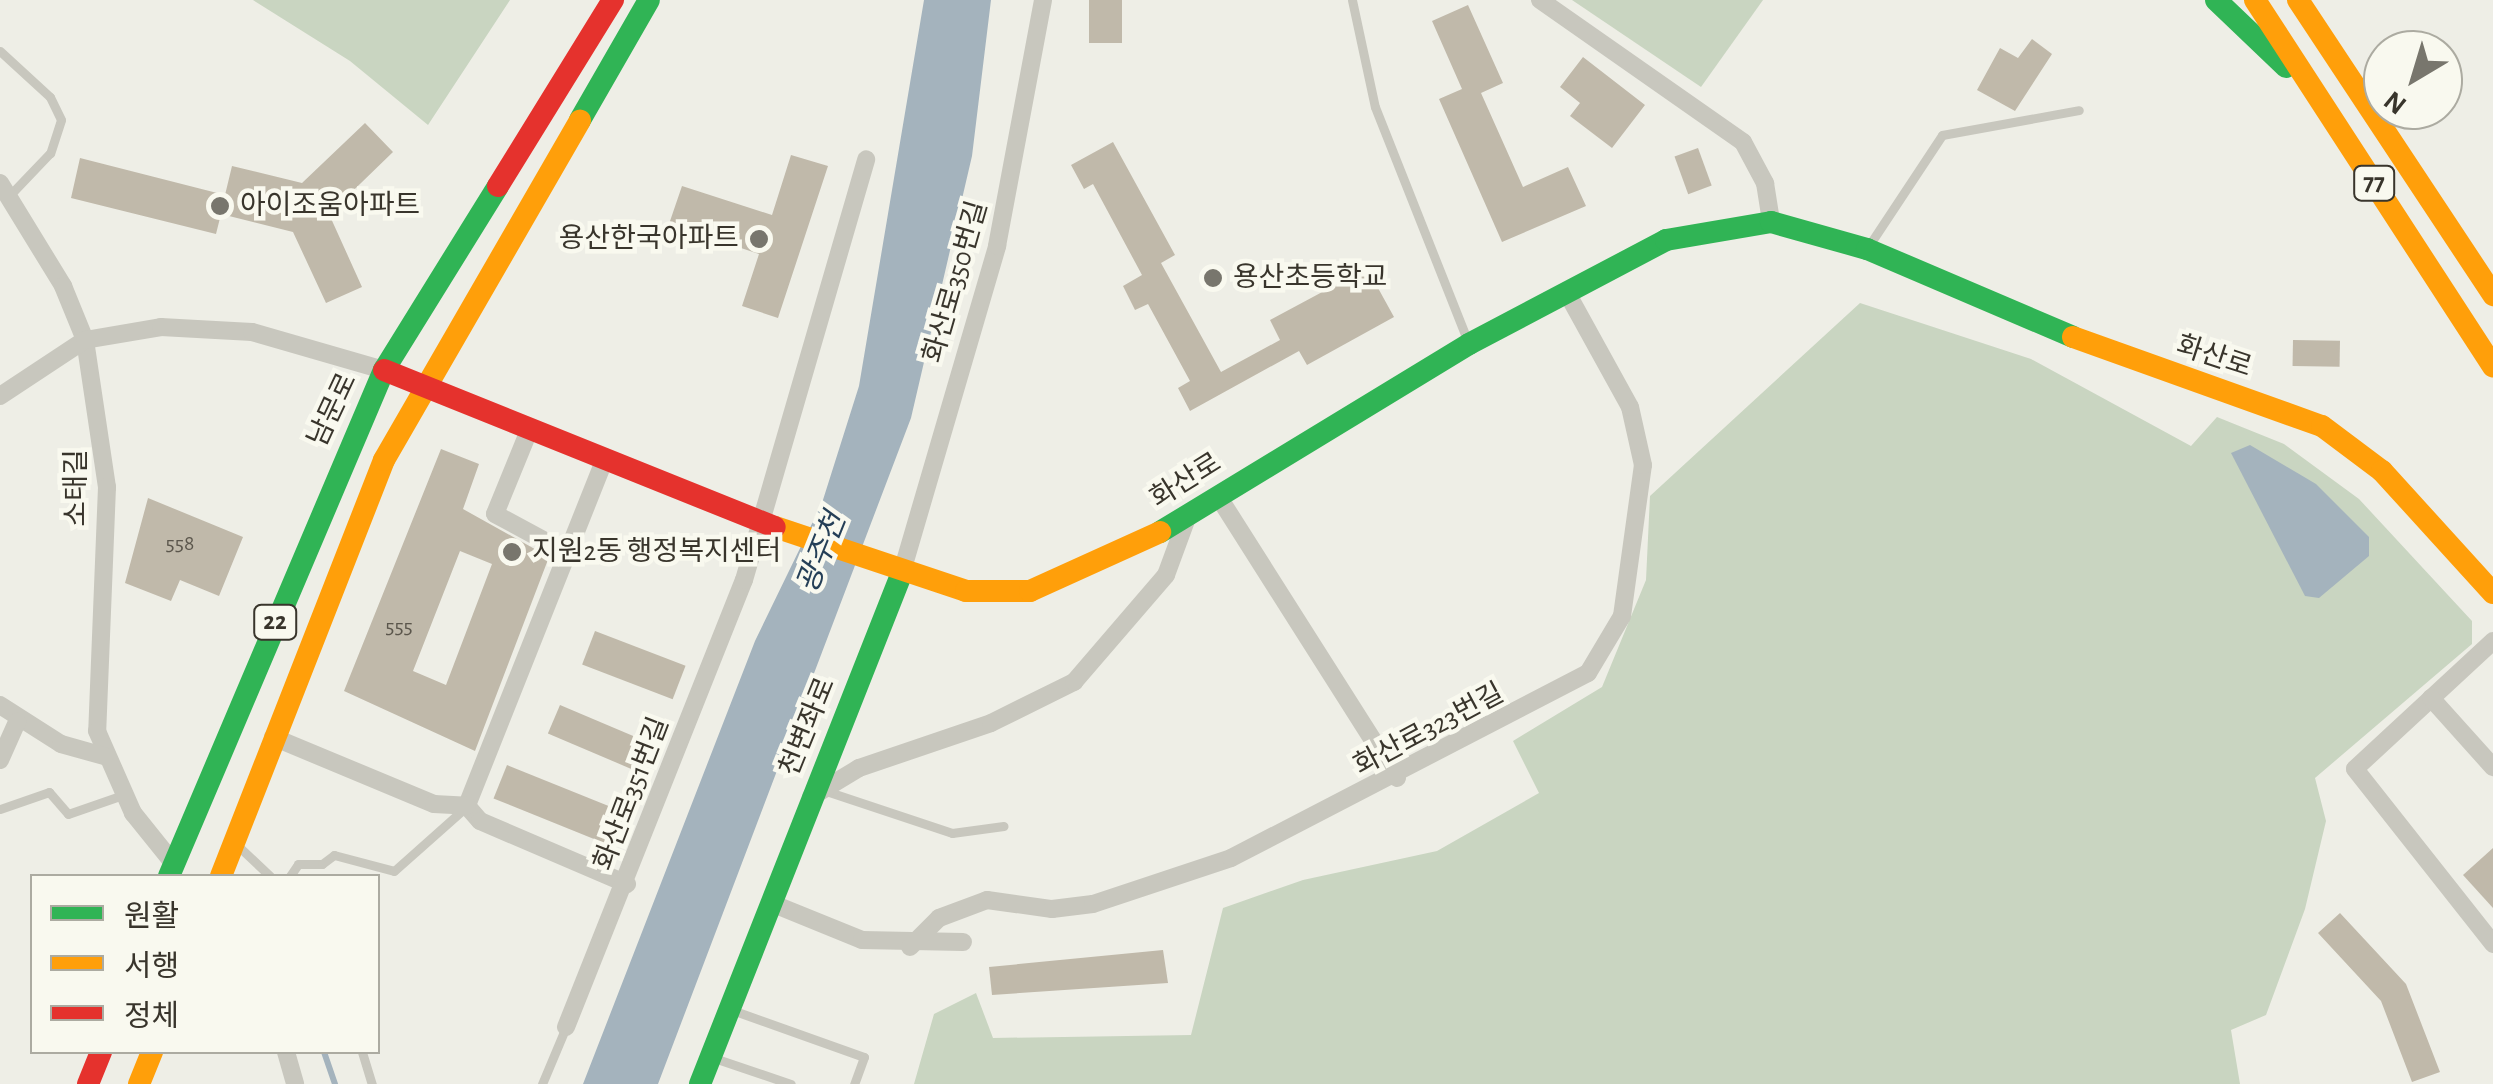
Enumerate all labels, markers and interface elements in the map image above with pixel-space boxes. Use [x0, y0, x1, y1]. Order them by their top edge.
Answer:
north arrow [2363, 30, 2463, 130]
text: N [2379, 85, 2412, 119]
road number: 77 [2352, 163, 2396, 203]
place label: 아이조움아파트 [240, 189, 420, 223]
marker: 아이조움아파트 [209, 195, 231, 217]
street label: 화산로350번길 [917, 197, 995, 367]
place label: 용산한국아파트 [559, 222, 739, 256]
marker: 용산한국아파트 [748, 228, 770, 250]
place label: 용산초등학교 [1233, 261, 1388, 295]
marker: 용산초등학교 [1202, 267, 1224, 289]
street label: 화산로 [2172, 329, 2256, 385]
street label: 남문로 [301, 368, 365, 452]
street label: 화산로 [1144, 446, 1228, 516]
street label: 소태길 [60, 449, 94, 527]
water label: 광주천 [790, 508, 854, 598]
house number: 558 [166, 531, 194, 557]
place label: 지원2동 행정복지센터 [532, 535, 781, 569]
marker: 지원2동 행정복지센터 [501, 541, 523, 563]
road number: 22 [252, 602, 298, 642]
house number: 555 [385, 614, 413, 640]
street label: 천변좌로 [773, 673, 843, 781]
street label: 화산로323번길 [1348, 677, 1510, 783]
street label: 화산로351번길 [587, 713, 677, 875]
legend [30, 874, 380, 1054]
text: 원활 [124, 902, 179, 932]
text: 서행 [124, 952, 179, 982]
text: 정체 [124, 1002, 179, 1032]

